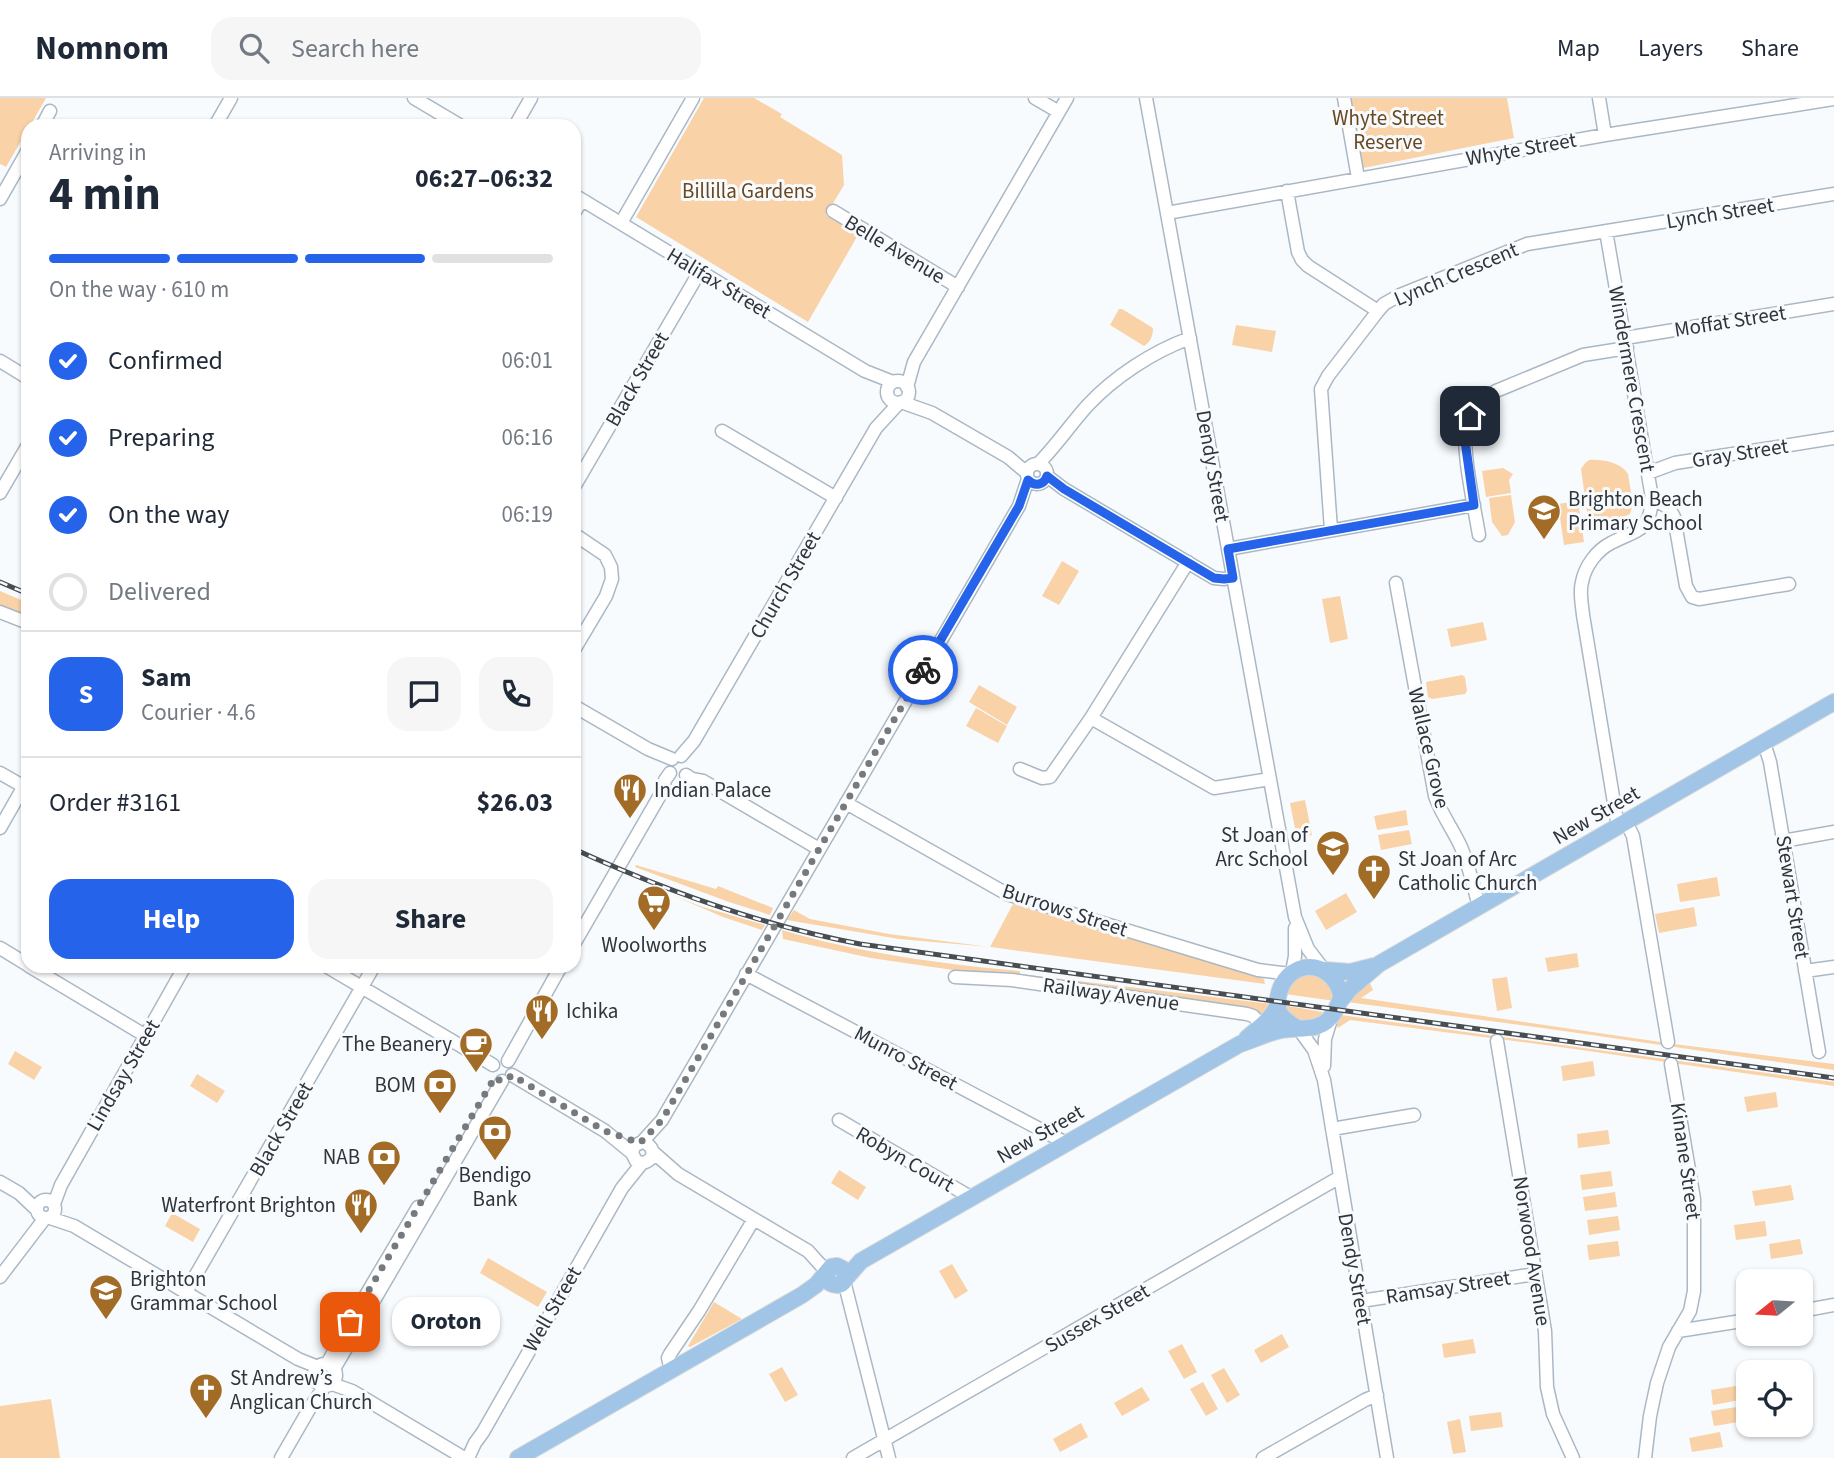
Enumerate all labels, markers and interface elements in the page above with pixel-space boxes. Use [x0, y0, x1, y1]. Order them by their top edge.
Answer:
search box [211, 17, 701, 80]
text: Nomnom [35, 25, 169, 72]
icon: search [235, 29, 273, 67]
text: Search here [291, 30, 419, 67]
text: Map [1557, 31, 1600, 66]
text: Layers [1638, 31, 1703, 66]
text: Share [1741, 31, 1799, 66]
park label: Whyte Street Reserve [1332, 103, 1444, 157]
street label: Whyte Street [1463, 125, 1579, 173]
text: Arriving in [49, 136, 147, 169]
text: 06:27–06:32 [415, 160, 553, 197]
text: 4 min [49, 162, 161, 227]
park label: Billilla Gardens [682, 176, 814, 206]
street label: Lynch Street [1664, 190, 1776, 236]
street label: Belle Avenue [839, 207, 951, 291]
street label: Lynch Crescent [1389, 234, 1523, 314]
street label: Halifax Street [661, 240, 777, 326]
text: On the way · 610 m [49, 273, 229, 306]
street label: Windermere Crescent [1601, 284, 1663, 474]
street label: Moffat Street [1672, 297, 1788, 345]
street label: Black Street [598, 326, 676, 432]
icon: check [49, 342, 87, 380]
text: Confirmed [108, 342, 223, 379]
text: 06:01 [502, 344, 553, 377]
pin [1440, 386, 1500, 446]
icon: home [1451, 397, 1489, 435]
street label: Dendy Street [1188, 408, 1238, 524]
icon: check [49, 419, 87, 457]
text: Preparing [108, 419, 214, 456]
text: 06:16 [502, 421, 553, 454]
street label: Gray Street [1690, 431, 1790, 475]
place label: Brighton Beach Primary School [1568, 484, 1703, 538]
school or university icon: Brighton Beach Primary School [1525, 492, 1563, 541]
icon: check [49, 496, 87, 534]
text: On the way [108, 496, 229, 533]
text: 06:19 [502, 498, 553, 531]
street label: Church Street [742, 526, 828, 644]
text: Delivered [108, 573, 211, 610]
courier [888, 635, 958, 705]
icon: bike [904, 651, 942, 689]
button: chat [387, 657, 461, 731]
button: phone [479, 657, 553, 731]
text: Sam [141, 659, 191, 696]
text: S [79, 676, 93, 713]
street label: Wallace Grove [1401, 685, 1457, 811]
text: Courier · 4.6 [141, 696, 256, 729]
restaurant icon: Indian Palace [611, 771, 649, 820]
place label: Indian Palace [654, 775, 771, 805]
street label: New Street [1547, 778, 1645, 852]
text: Order #3161 [49, 784, 181, 821]
text: $26.03 [477, 784, 553, 821]
place label: St Joan of Arc School [1215, 820, 1309, 874]
school or university icon: St Joan of Arc School [1314, 828, 1352, 877]
street label: Stewart Street [1768, 833, 1818, 961]
place label: St Joan of Arc Catholic Church [1398, 844, 1537, 898]
church icon: St Joan of Arc Catholic Church [1355, 852, 1393, 901]
street label: Burrows Street [998, 876, 1132, 944]
button: Help [49, 879, 294, 959]
button: Share [308, 879, 553, 959]
supermarket icon: Woolworths [635, 883, 673, 932]
place label: Woolworths [601, 930, 707, 960]
street label: Railway Avenue [1041, 970, 1181, 1018]
restaurant icon: Ichika [523, 992, 561, 1041]
place label: Ichika [566, 996, 618, 1026]
street label: Lindsay Street [79, 1014, 167, 1136]
street label: Munro Street [849, 1018, 963, 1098]
cafe icon: The Beanery [457, 1025, 495, 1074]
place label: The Beanery [342, 1029, 452, 1059]
bank icon: BOM [421, 1066, 459, 1115]
place label: BOM [374, 1070, 416, 1100]
street label: Black Street [242, 1076, 320, 1182]
street label: New Street [991, 1097, 1089, 1171]
street label: Kinane Street [1663, 1100, 1709, 1222]
bank icon: Bendigo Bank [476, 1113, 514, 1162]
street label: Robyn Court [850, 1119, 960, 1199]
bank icon: NAB [365, 1138, 403, 1187]
place label: NAB [323, 1142, 360, 1172]
place label: Bendigo Bank [459, 1160, 531, 1214]
street label: Norwood Avenue [1505, 1174, 1559, 1328]
restaurant icon: Waterfront Brighton [342, 1186, 380, 1235]
place label: Waterfront Brighton [161, 1190, 336, 1220]
street label: Dendy Street [1330, 1211, 1380, 1327]
street label: Well Street [515, 1261, 589, 1357]
street label: Ramsay Street [1383, 1262, 1513, 1312]
place label: Brighton Grammar School [130, 1264, 278, 1318]
north arrow [1736, 1269, 1813, 1346]
map controls [1736, 1269, 1813, 1437]
school or university icon: Brighton Grammar School [87, 1272, 125, 1321]
street label: Sussex Street [1039, 1276, 1155, 1360]
pin [320, 1292, 380, 1352]
callout: Oroton [392, 1298, 500, 1346]
icon: bag [331, 1303, 369, 1341]
text: Oroton [410, 1305, 482, 1338]
button: locate [1736, 1360, 1813, 1437]
place label: St Andrew’s Anglican Church [230, 1363, 373, 1417]
church icon: St Andrew’s Anglican Church [187, 1371, 225, 1420]

